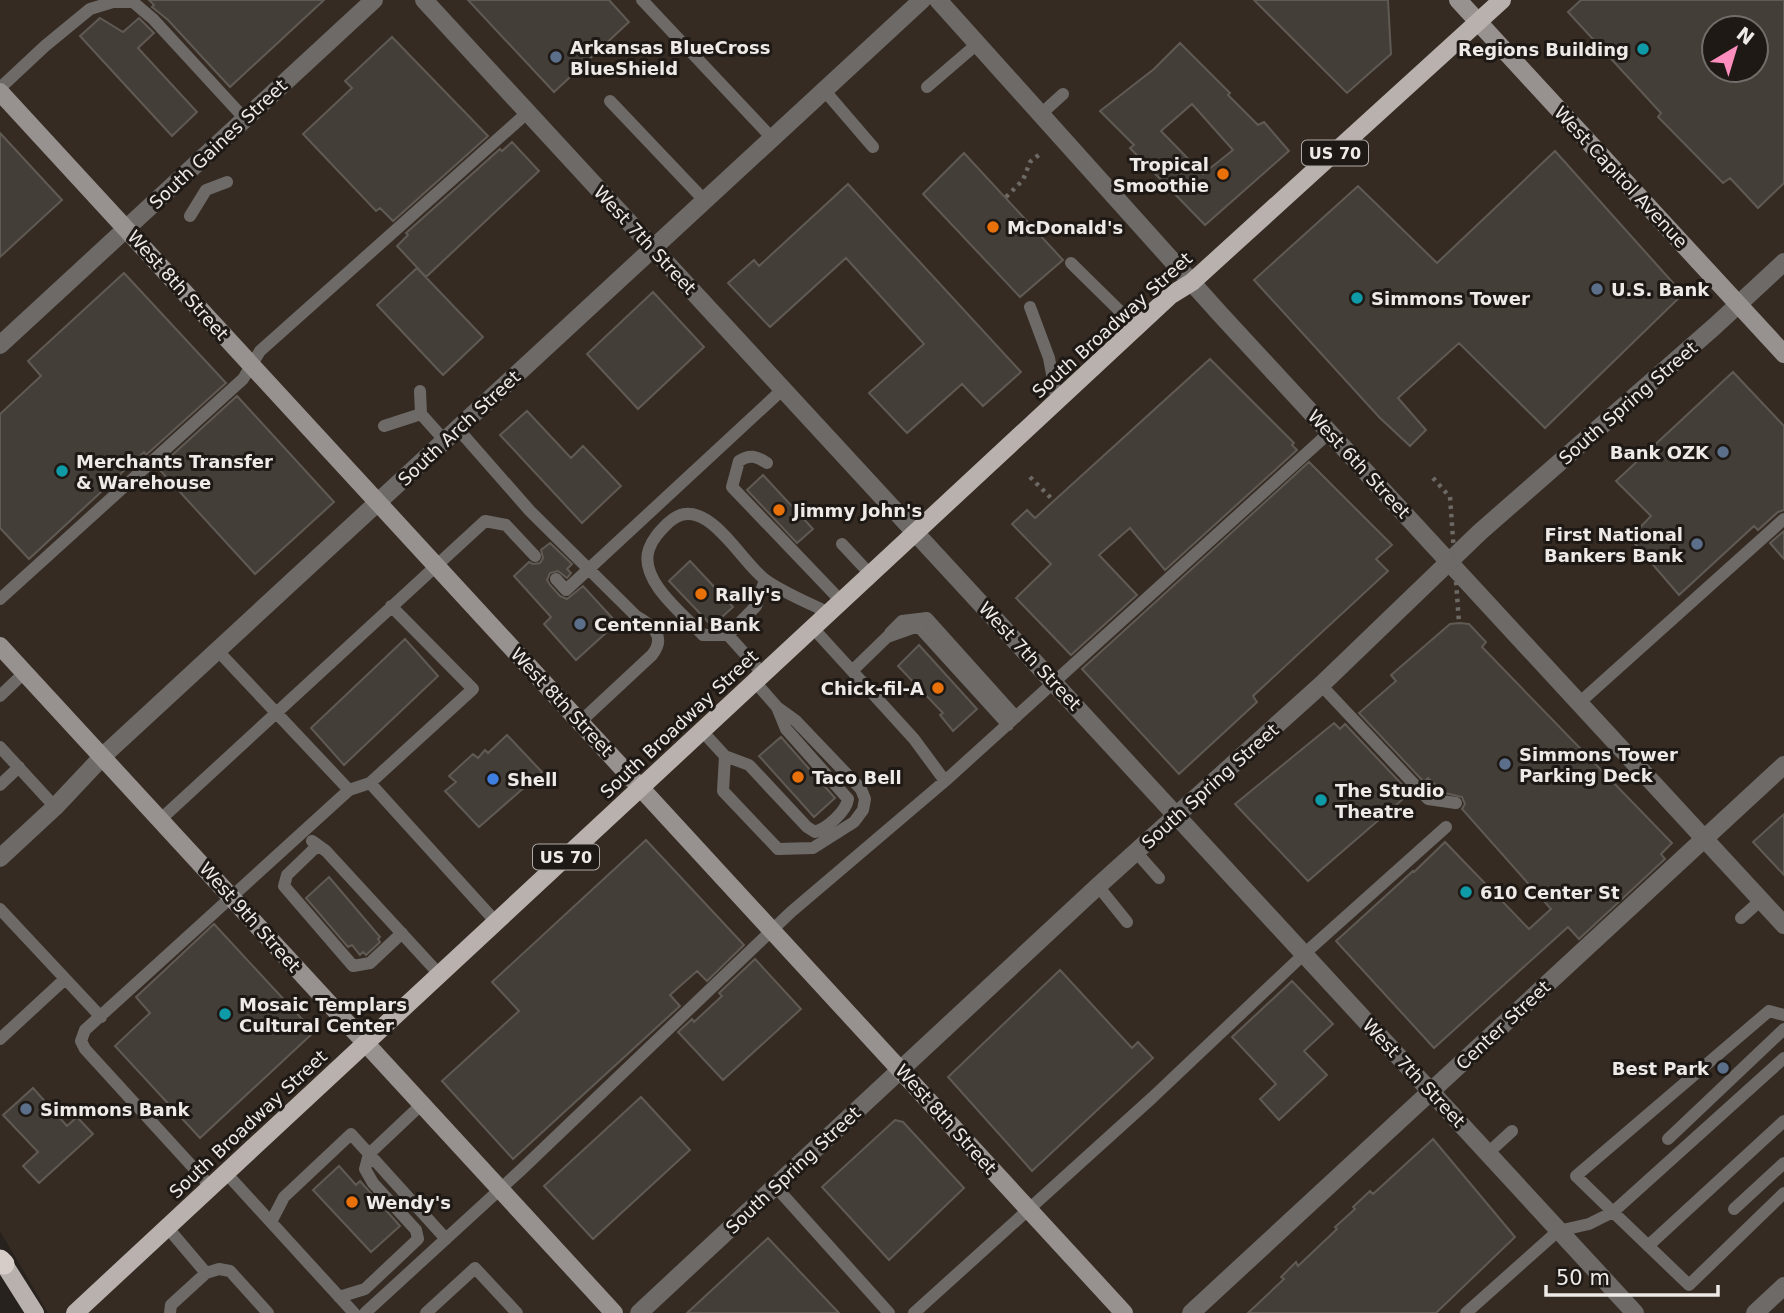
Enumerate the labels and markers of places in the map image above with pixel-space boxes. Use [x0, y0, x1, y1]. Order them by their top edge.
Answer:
place label: Arkansas BlueCross BlueShield [570, 37, 770, 79]
place label: Regions Building [1458, 39, 1629, 60]
marker: Regions Building [1635, 41, 1651, 57]
marker: Arkansas BlueCross BlueShield [548, 49, 564, 65]
place label: Tropical Smoothie [1113, 154, 1209, 196]
marker: Tropical Smoothie [1215, 166, 1231, 182]
place label: McDonald's [1007, 217, 1123, 238]
marker: McDonald's [985, 219, 1001, 235]
place label: U.S. Bank [1611, 279, 1710, 300]
marker: U.S. Bank [1589, 281, 1605, 297]
place label: Simmons Tower [1371, 288, 1530, 309]
marker: Simmons Tower [1349, 290, 1365, 306]
place label: Bank OZK [1610, 442, 1710, 463]
marker: Bank OZK [1715, 444, 1731, 460]
place label: Merchants Transfer & Warehouse [76, 451, 273, 493]
marker: Merchants Transfer & Warehouse [54, 463, 70, 479]
place label: Jimmy John's [791, 500, 922, 521]
marker: Jimmy John's [771, 502, 787, 518]
place label: First National Bankers Bank [1544, 524, 1684, 566]
marker: First National Bankers Bank [1689, 536, 1705, 552]
place label: Rally's [715, 584, 781, 605]
marker: Rally's [693, 586, 709, 602]
place label: Centennial Bank [594, 614, 761, 635]
marker: Centennial Bank [572, 616, 588, 632]
place label: Chick-fil-A [821, 678, 924, 699]
marker: Chick-fil-A [930, 680, 946, 696]
place label: Simmons Tower Parking Deck [1519, 744, 1678, 786]
marker: Simmons Tower Parking Deck [1497, 756, 1513, 772]
place label: Taco Bell [812, 767, 902, 788]
place label: Shell [507, 769, 557, 790]
marker: Taco Bell [790, 769, 806, 785]
marker: Shell [485, 771, 501, 787]
place label: The Studio Theatre [1335, 780, 1444, 822]
marker: The Studio Theatre [1313, 792, 1329, 808]
place label: 610 Center St [1480, 882, 1620, 903]
marker: 610 Center St [1458, 884, 1474, 900]
place label: Mosaic Templars Cultural Center [239, 994, 407, 1036]
marker: Mosaic Templars Cultural Center [217, 1006, 233, 1022]
place label: Best Park [1612, 1058, 1710, 1079]
marker: Best Park [1715, 1060, 1731, 1076]
place label: Simmons Bank [40, 1099, 190, 1120]
marker: Simmons Bank [18, 1101, 34, 1117]
place label: Wendy's [366, 1192, 451, 1213]
marker: Wendy's [344, 1194, 360, 1210]

